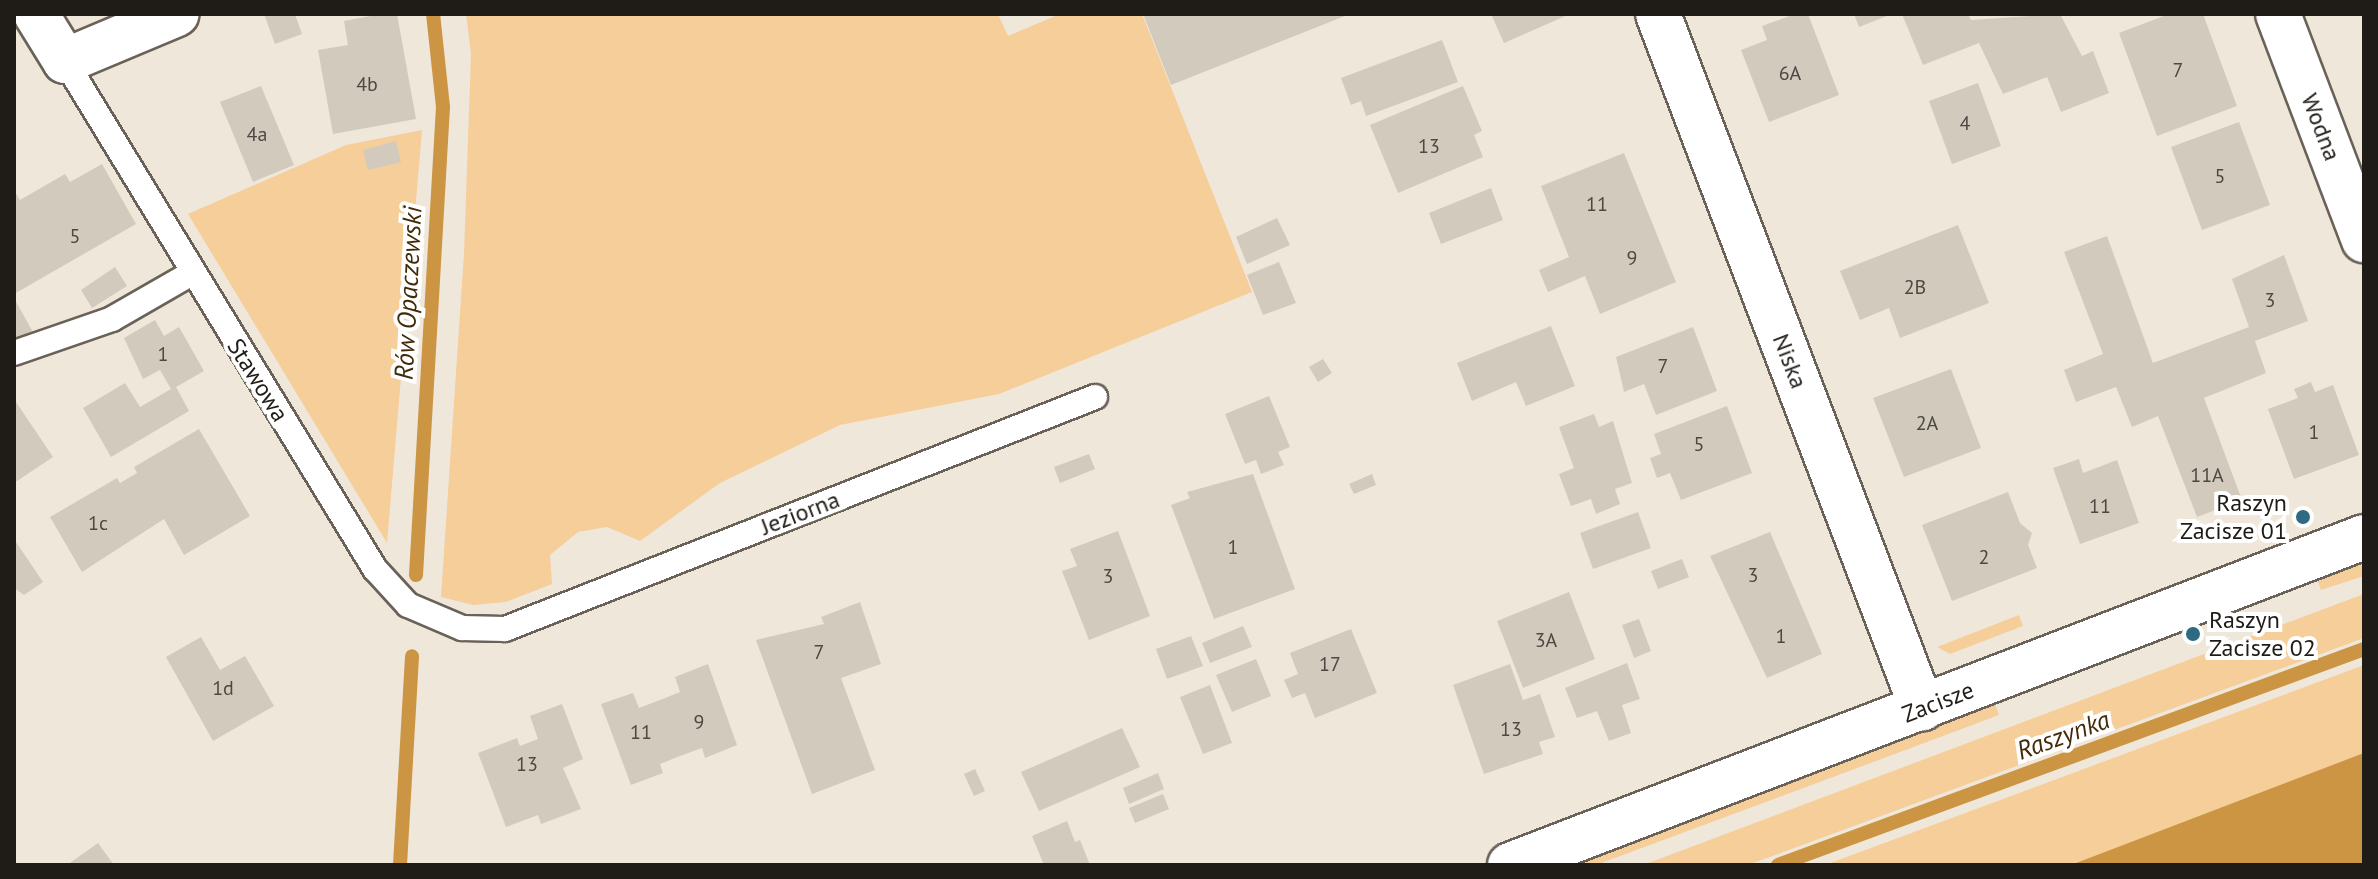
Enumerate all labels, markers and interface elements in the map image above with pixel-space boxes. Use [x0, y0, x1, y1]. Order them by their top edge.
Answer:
house number: 7 [2173, 58, 2183, 82]
house number: 6A [1779, 61, 1801, 85]
house number: 4b [356, 72, 378, 96]
street label: Wodna [2295, 89, 2347, 165]
house number: 4 [1960, 111, 1970, 135]
house number: 4a [247, 122, 267, 146]
house number: 13 [1418, 134, 1440, 158]
house number: 5 [2215, 164, 2225, 188]
house number: 11 [1586, 192, 1608, 216]
water label: Rów Opaczewski [388, 205, 428, 381]
house number: 5 [70, 224, 80, 248]
house number: 9 [1627, 246, 1637, 270]
house number: 2B [1904, 275, 1926, 299]
house number: 3 [2265, 288, 2275, 312]
street label: Niska [1767, 330, 1813, 392]
street label: Stawowa [221, 333, 295, 427]
house number: 1 [158, 342, 168, 366]
house number: 7 [1658, 354, 1668, 378]
house number: 2A [1916, 411, 1938, 435]
house number: 1 [2309, 420, 2319, 444]
house number: 5 [1694, 432, 1704, 456]
house number: 11A [2190, 463, 2224, 487]
street label: Jeziorna [757, 485, 843, 541]
place label: Raszyn Zacisze 01 [2180, 489, 2287, 545]
house number: 11 [2089, 494, 2111, 518]
marker: Raszyn Zacisze 01 [2294, 508, 2312, 526]
house number: 1c [88, 511, 108, 535]
house number: 1 [1228, 535, 1238, 559]
house number: 2 [1979, 545, 1989, 569]
house number: 3 [1748, 563, 1758, 587]
house number: 3 [1103, 564, 1113, 588]
place label: Raszyn Zacisze 02 [2209, 606, 2316, 662]
house number: 1 [1776, 624, 1786, 648]
marker: Raszyn Zacisze 02 [2184, 625, 2202, 643]
house number: 3A [1535, 628, 1557, 652]
house number: 7 [814, 640, 824, 664]
house number: 17 [1319, 652, 1341, 676]
street label: Zacisze [1898, 675, 1978, 729]
house number: 1d [212, 676, 234, 700]
water label: Raszynka [2012, 704, 2114, 766]
house number: 9 [694, 710, 704, 734]
house number: 13 [1500, 717, 1522, 741]
house number: 11 [630, 720, 652, 744]
house number: 13 [516, 752, 538, 776]

